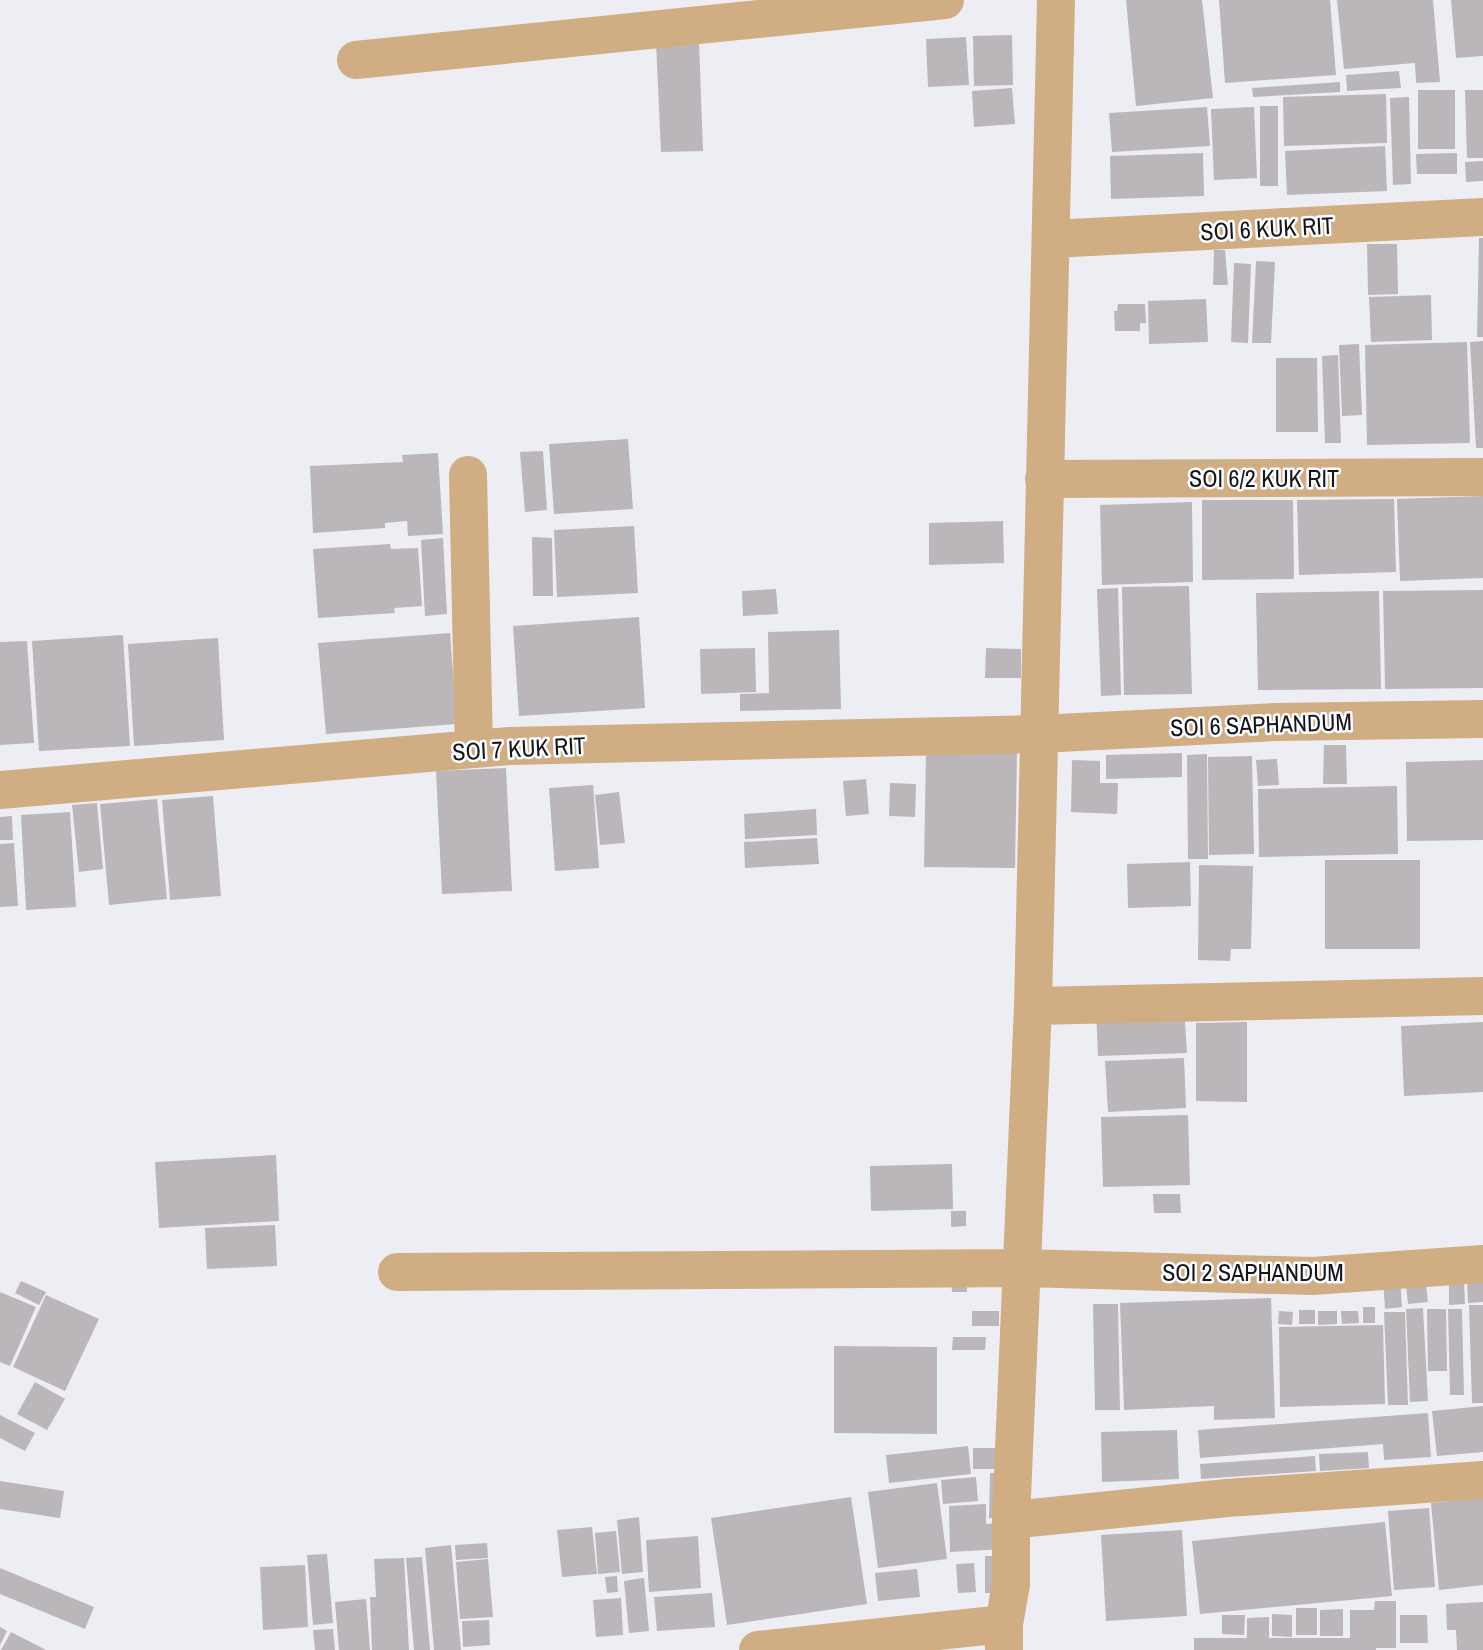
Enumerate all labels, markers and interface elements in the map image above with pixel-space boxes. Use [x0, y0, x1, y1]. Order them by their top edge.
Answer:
street label: SOI 6 KUK RIT [1200, 209, 1334, 247]
street label: SOI 6/2 KUK RIT [1189, 462, 1339, 494]
street label: SOI 6 SAPHANDUM [1170, 705, 1352, 743]
street label: SOI 7 KUK RIT [452, 729, 586, 767]
street label: SOI 2 SAPHANDUM [1162, 1256, 1344, 1288]

